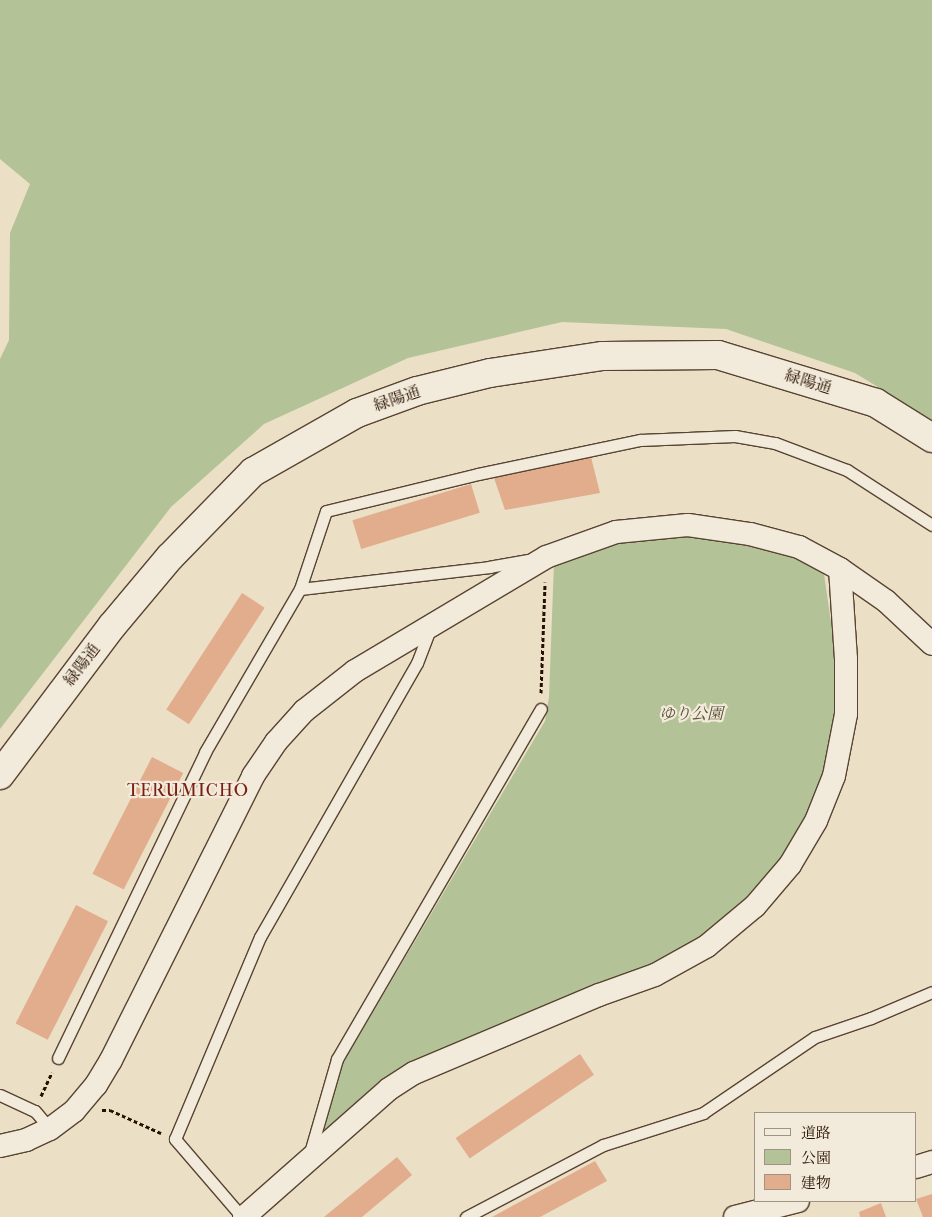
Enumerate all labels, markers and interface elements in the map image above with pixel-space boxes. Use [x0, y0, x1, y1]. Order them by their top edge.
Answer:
street label: 緑陽通 [782, 366, 834, 398]
street label: 緑陽通 [371, 382, 423, 416]
street label: 緑陽通 [60, 640, 104, 690]
park label: ゆり公園 [659, 704, 723, 724]
district label: TERUMICHO [126, 780, 250, 802]
legend [754, 1112, 917, 1202]
text: 道路 [801, 1124, 831, 1142]
text: 公園 [801, 1149, 831, 1167]
text: 建物 [801, 1174, 831, 1192]

